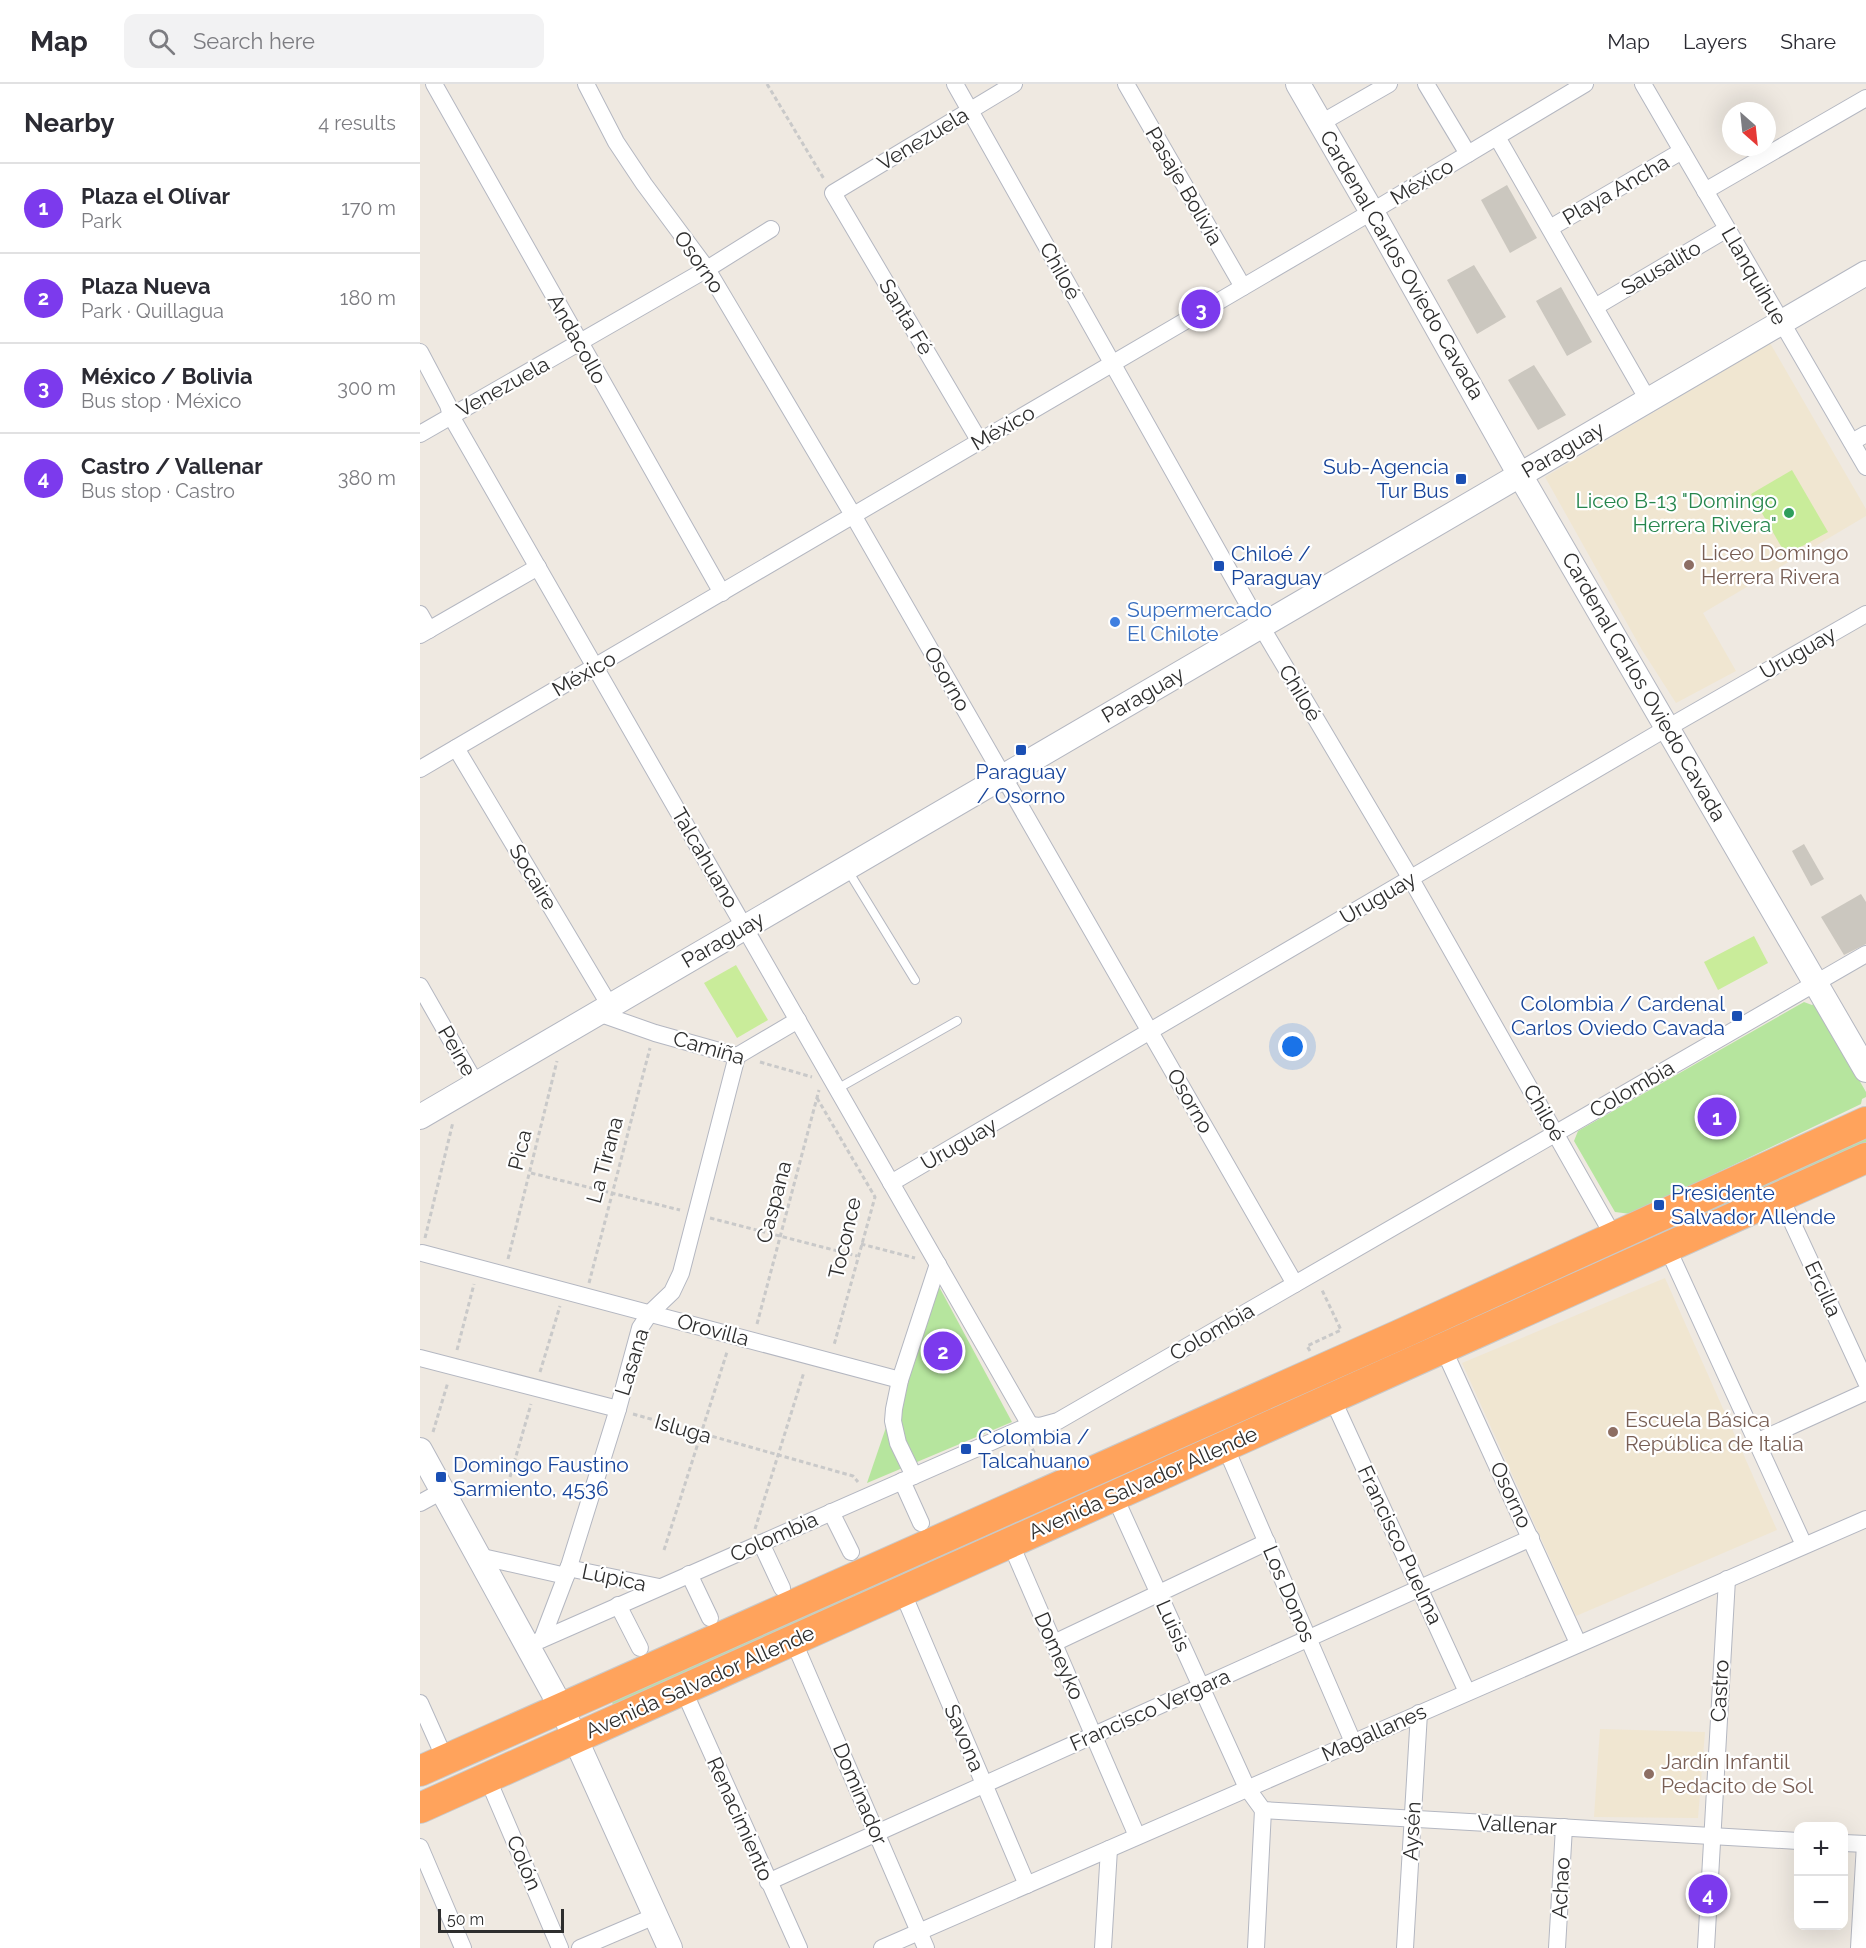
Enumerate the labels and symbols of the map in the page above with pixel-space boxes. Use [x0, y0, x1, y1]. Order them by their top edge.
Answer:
street label: Venezuela [873, 102, 973, 176]
north arrow [1722, 102, 1776, 156]
street label: Pasaje Bolivia [1141, 122, 1228, 249]
street label: Cardenal Carlos Oviedo Cavada [1315, 126, 1490, 404]
street label: Playa Ancha [1558, 149, 1673, 230]
street label: México [1386, 153, 1458, 210]
street label: Llanquihue [1716, 222, 1792, 329]
street label: Osorno [669, 226, 730, 298]
street label: Sausalito [1616, 235, 1705, 300]
street label: Chiloé [1035, 238, 1086, 304]
street label: Santa Fé [874, 274, 939, 359]
pin: 3 [1182, 286, 1220, 332]
street label: Andacollo [543, 289, 612, 388]
street label: Venezuela [452, 351, 553, 422]
street label: México [967, 399, 1039, 456]
street label: Paraguay [1517, 416, 1608, 483]
place label: Sub-Agencia Tur Bus [1323, 454, 1449, 503]
marker: Sub-Agencia Tur Bus [1454, 472, 1468, 486]
place label: Liceo B-13 "Domingo Herrera Rivera" [1576, 488, 1777, 537]
marker: Liceo B-13 "Domingo Herrera Rivera" [1782, 506, 1796, 520]
place label: Liceo Domingo Herrera Rivera [1701, 540, 1849, 589]
place label: Chiloé / Paraguay [1231, 541, 1322, 590]
street label: Cardenal Carlos Oviedo Cavada [1557, 548, 1732, 826]
marker: Liceo Domingo Herrera Rivera [1682, 558, 1696, 572]
marker: Chiloé / Paraguay [1212, 559, 1226, 573]
place label: Supermercado El Chilote [1127, 597, 1272, 646]
marker: Supermercado El Chilote [1108, 615, 1122, 629]
street label: Uruguay [1755, 621, 1840, 684]
street label: Osorno [919, 642, 976, 716]
street label: México [548, 645, 620, 702]
street label: Chiloé [1274, 660, 1327, 726]
street label: Paraguay [1097, 661, 1188, 728]
marker: Paraguay / Osorno [1014, 743, 1028, 757]
place label: Paraguay / Osorno [975, 759, 1067, 808]
street label: Talcahuano [667, 803, 744, 912]
street label: Socaire [504, 839, 563, 914]
street label: Uruguay [1335, 866, 1420, 929]
street label: Paraguay [677, 906, 768, 973]
place label: Colombia / Cardenal Carlos Oviedo Cavada [1511, 991, 1725, 1040]
marker: Colombia / Cardenal Carlos Oviedo Cavada [1730, 1009, 1744, 1023]
street label: Peine [433, 1021, 482, 1081]
street label: Camiña [670, 1025, 748, 1070]
your location [1278, 1032, 1307, 1061]
street label: Colombia [1585, 1054, 1678, 1123]
street label: Osorno [1162, 1064, 1219, 1138]
street label: Chiloé [1518, 1080, 1571, 1146]
pin: 1 [1698, 1094, 1736, 1140]
street label: Uruguay [916, 1112, 1001, 1175]
street label: La Tirana [581, 1114, 628, 1206]
street label: Pica [502, 1127, 537, 1173]
street label: Caspana [751, 1158, 796, 1246]
place label: Presidente Salvador Allende [1671, 1180, 1836, 1229]
street label: Toconce [823, 1195, 866, 1281]
marker: Presidente Salvador Allende [1652, 1198, 1666, 1212]
street label: Ercilla [1800, 1257, 1847, 1321]
street label: Colombia [1165, 1297, 1258, 1366]
street label: Orovilla [674, 1308, 752, 1351]
street label: Lasana [609, 1325, 654, 1398]
pin: 2 [924, 1328, 962, 1374]
place label: Escuela Básica República de Italia [1625, 1407, 1804, 1456]
street label: Isluga [652, 1409, 714, 1449]
street label: Avenida Salvador Allende [1024, 1421, 1261, 1544]
place label: Colombia / Talcahuano [978, 1424, 1090, 1473]
marker: Escuela Básica República de Italia [1606, 1425, 1620, 1439]
marker: Colombia / Talcahuano [959, 1442, 973, 1456]
place label: Domingo Faustino Sarmiento, 4536 [453, 1452, 629, 1501]
street label: Osorno [1485, 1458, 1538, 1532]
street label: Francisco Puelma [1353, 1461, 1448, 1628]
marker: Domingo Faustino Sarmiento, 4536 [434, 1470, 448, 1484]
street label: Colombia [726, 1506, 822, 1567]
street label: Los Donos [1258, 1542, 1321, 1646]
street label: Lúpica [580, 1559, 649, 1597]
street label: Luisis [1151, 1596, 1196, 1656]
street label: Domeyko [1029, 1608, 1090, 1703]
street label: Avenida Salvador Allende [581, 1620, 818, 1743]
street label: Castro [1705, 1659, 1734, 1723]
street label: Francisco Vergara [1066, 1663, 1234, 1756]
street label: Magallanes [1318, 1698, 1430, 1767]
street label: Savona [939, 1700, 990, 1775]
street label: Dominador [828, 1739, 893, 1849]
place label: Jardín Infantil Pedacito de Sol [1661, 1749, 1813, 1798]
street label: Renacimiento [702, 1753, 779, 1885]
marker: Jardín Infantil Pedacito de Sol [1642, 1767, 1656, 1781]
street label: Aysén [1397, 1801, 1426, 1861]
street label: Vallenar [1477, 1810, 1558, 1839]
street label: Colón [502, 1832, 547, 1894]
street label: Achao [1546, 1857, 1575, 1919]
pin: 4 [1688, 1872, 1728, 1916]
scale bar [438, 1906, 564, 1934]

